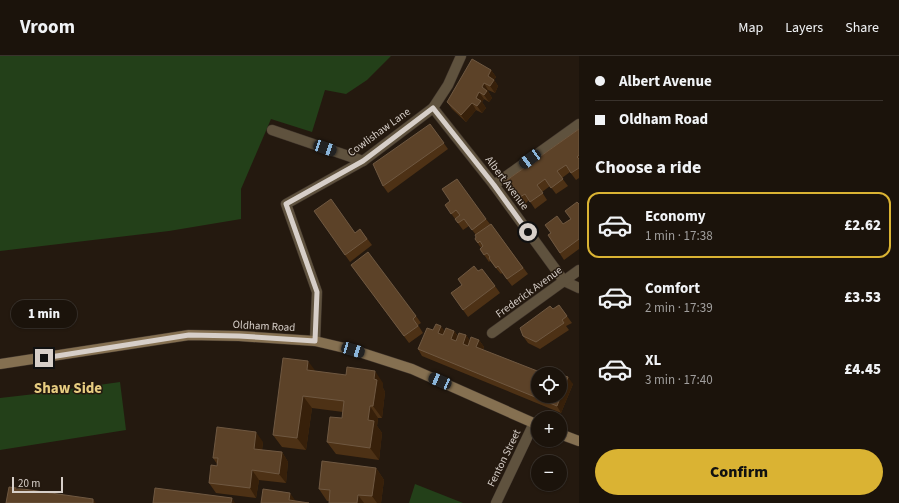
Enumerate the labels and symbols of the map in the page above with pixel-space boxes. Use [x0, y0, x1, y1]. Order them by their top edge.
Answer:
street label: Cowlishaw Lane [345, 104, 414, 160]
car [312, 138, 338, 158]
car [517, 147, 543, 171]
street label: Albert Avenue [482, 153, 533, 213]
route start [519, 223, 537, 241]
street label: Frederick Avenue [493, 262, 566, 321]
callout: 1 min [11, 300, 77, 328]
street label: Oldham Road [232, 317, 296, 335]
car [340, 341, 366, 359]
route end [35, 349, 53, 367]
car [427, 371, 453, 391]
district label: Shaw Side [34, 378, 102, 399]
street label: Fenton Street [484, 427, 524, 489]
scale bar [12, 475, 63, 494]

